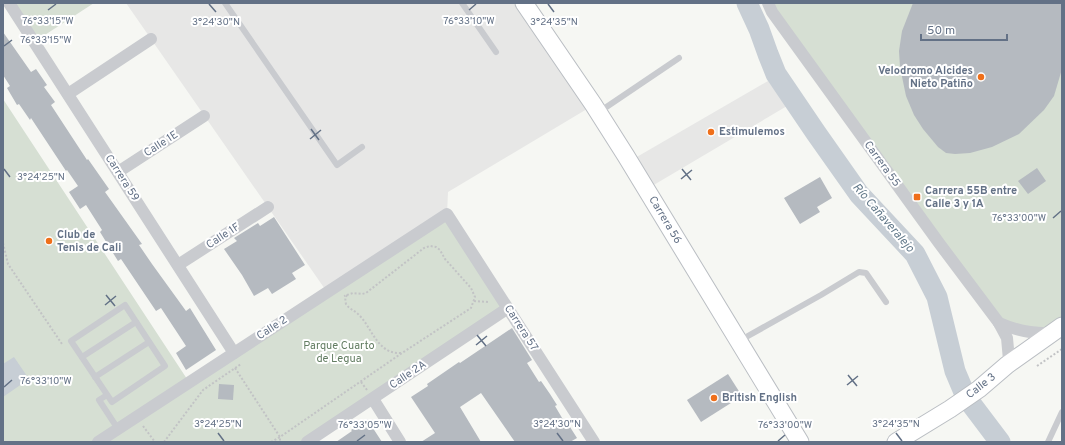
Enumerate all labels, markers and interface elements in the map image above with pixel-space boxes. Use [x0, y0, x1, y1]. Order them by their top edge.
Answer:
text: 76°33'15"W [22, 15, 74, 28]
text: 76°33'10"W [443, 15, 495, 28]
text: 3°24'30"N [192, 16, 240, 29]
text: 3°24'35"N [530, 16, 578, 29]
scale bar [921, 16, 1007, 42]
text: 50 m [927, 23, 955, 39]
text: 76°33'15"W [20, 34, 72, 47]
place label: Velodromo Alcides Nieto Patiño [878, 64, 973, 91]
marker: Velodromo Alcides Nieto Patiño [976, 72, 986, 82]
place label: Estimulemos [719, 125, 785, 139]
marker: Estimulemos [706, 127, 716, 137]
street label: Calle 1E [141, 128, 181, 160]
street label: Carrera 55 [861, 138, 903, 190]
street label: Carrera 59 [102, 152, 142, 204]
text: 3°24'25"N [17, 171, 65, 184]
water label: Río Cañaveralejo [848, 180, 918, 257]
place label: Carrera 55B entre Calle 3 y 1A [925, 184, 1017, 211]
marker: Carrera 55B entre Calle 3 y 1A [912, 192, 922, 202]
street label: Carrera 56 [645, 194, 685, 246]
text: 76°33'00"W [992, 212, 1046, 225]
street label: Calle 1F [203, 220, 243, 252]
place label: Club de Tenis de Cali [57, 228, 121, 255]
marker: Club de Tenis de Cali [44, 236, 54, 246]
street label: Carrera 57 [501, 302, 541, 354]
street label: Calle 2 [254, 313, 290, 343]
park label: Parque Cuarto de Legua [303, 339, 375, 366]
street label: Calle 2A [387, 358, 429, 392]
street label: Calle 3 [963, 370, 999, 402]
text: 76°33'10"W [20, 375, 72, 388]
place label: British English [722, 391, 797, 405]
marker: British English [709, 393, 719, 403]
text: 3°24'25"N [194, 418, 242, 431]
text: 3°24'30"N [533, 418, 581, 431]
text: 3°24'35"N [872, 418, 920, 431]
text: 76°33'05"W [338, 419, 392, 432]
text: 76°33'00"W [758, 419, 812, 432]

